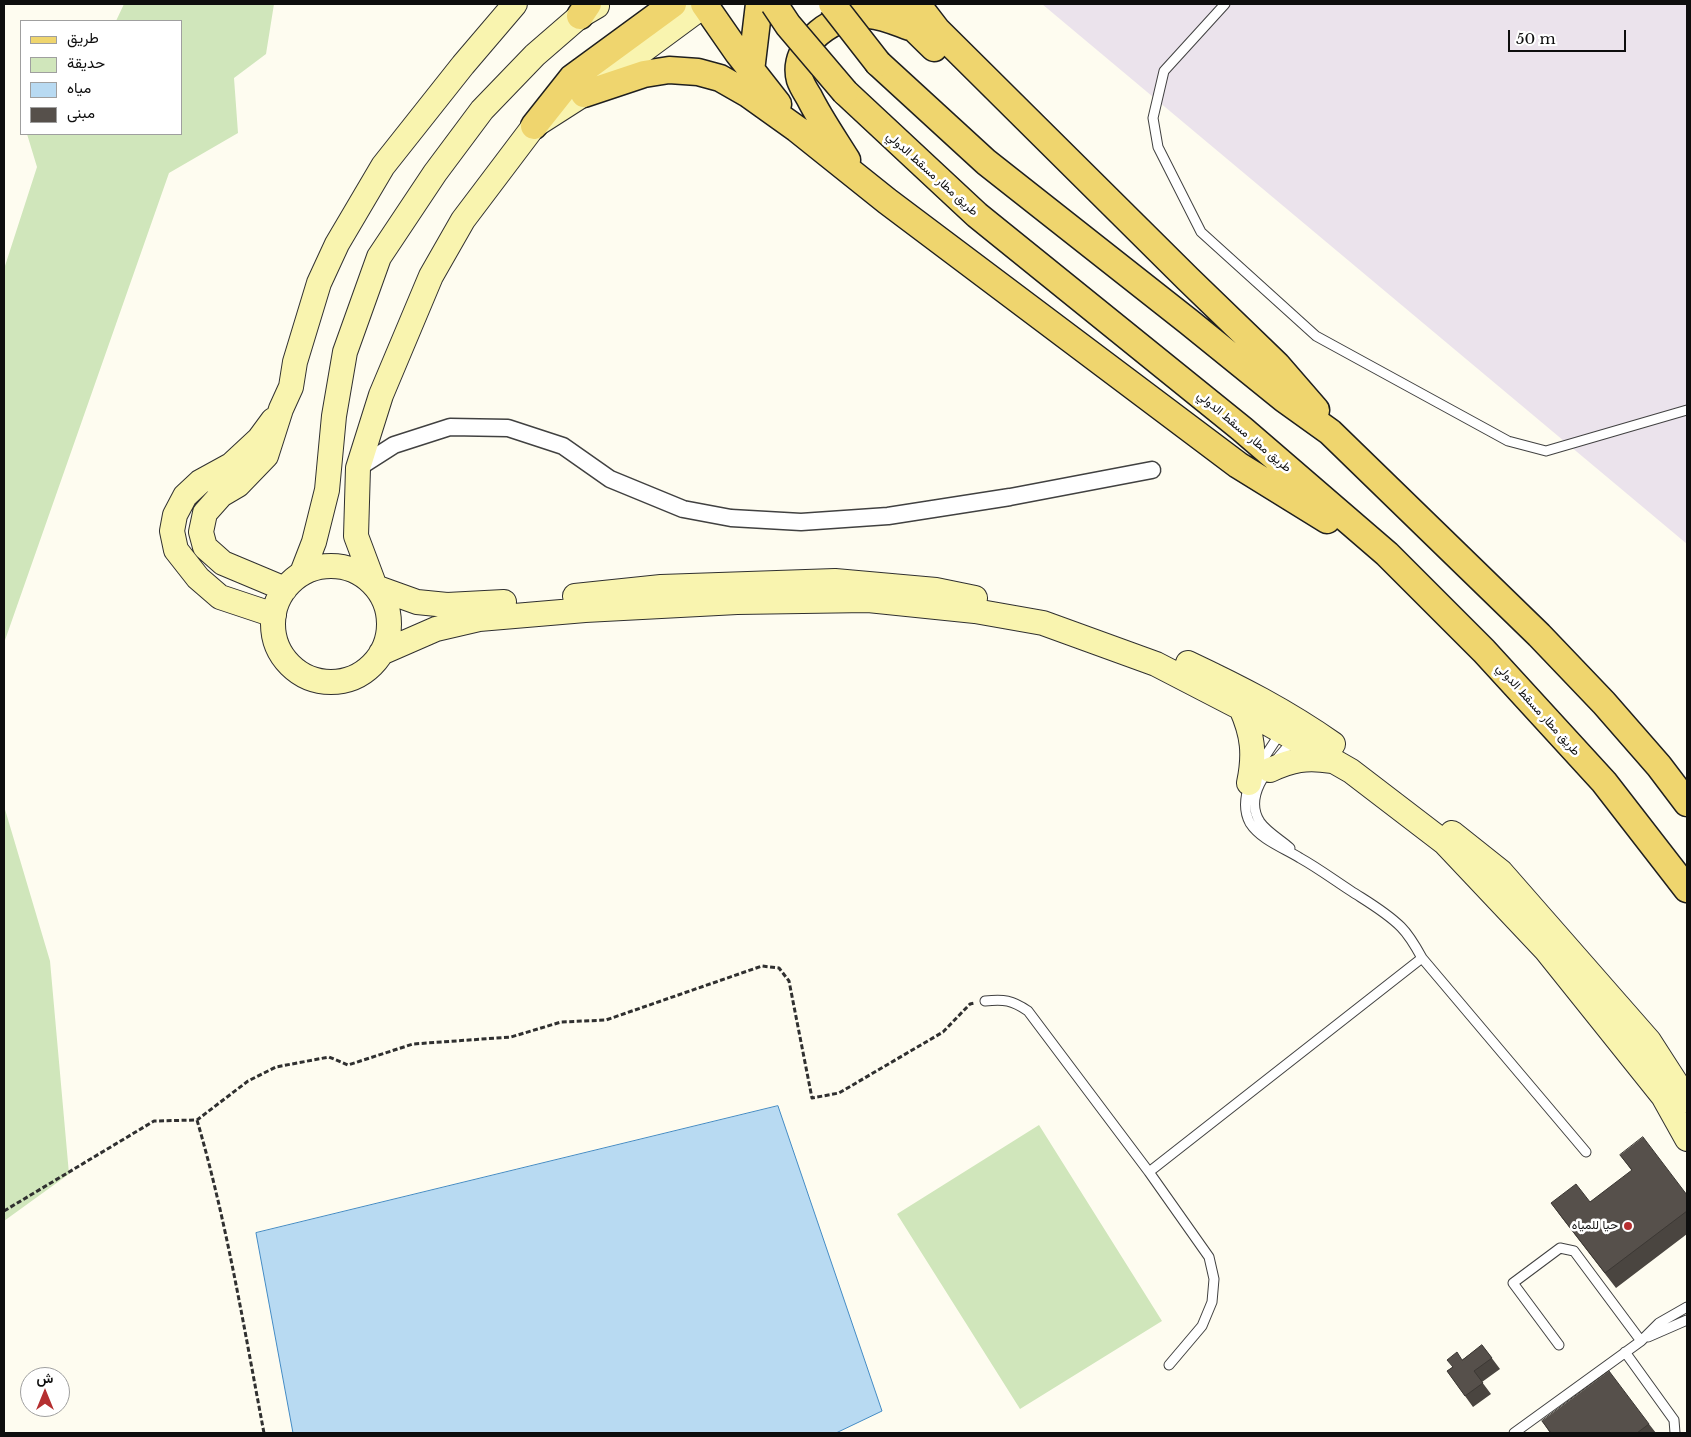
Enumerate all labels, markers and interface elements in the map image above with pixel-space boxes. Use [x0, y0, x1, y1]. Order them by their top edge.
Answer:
legend [20, 20, 182, 135]
scale bar [1511, 20, 1628, 52]
text: طريق [67, 28, 99, 47]
text: 50 m [1516, 29, 1556, 48]
text: حديقة [67, 53, 105, 72]
text: مياه [67, 78, 91, 97]
text: مبنى [67, 103, 95, 122]
street label: طريق مطار مسقط الدولي [883, 129, 981, 219]
street label: طريق مطار مسقط الدولي [1194, 388, 1294, 476]
street label: طريق مطار مسقط الدولي [1493, 661, 1583, 759]
place label: حيا للمياه [1572, 1219, 1618, 1233]
marker: حيا للمياه [1622, 1220, 1634, 1232]
north arrow [20, 1367, 70, 1417]
text: ش [37, 1369, 53, 1387]

